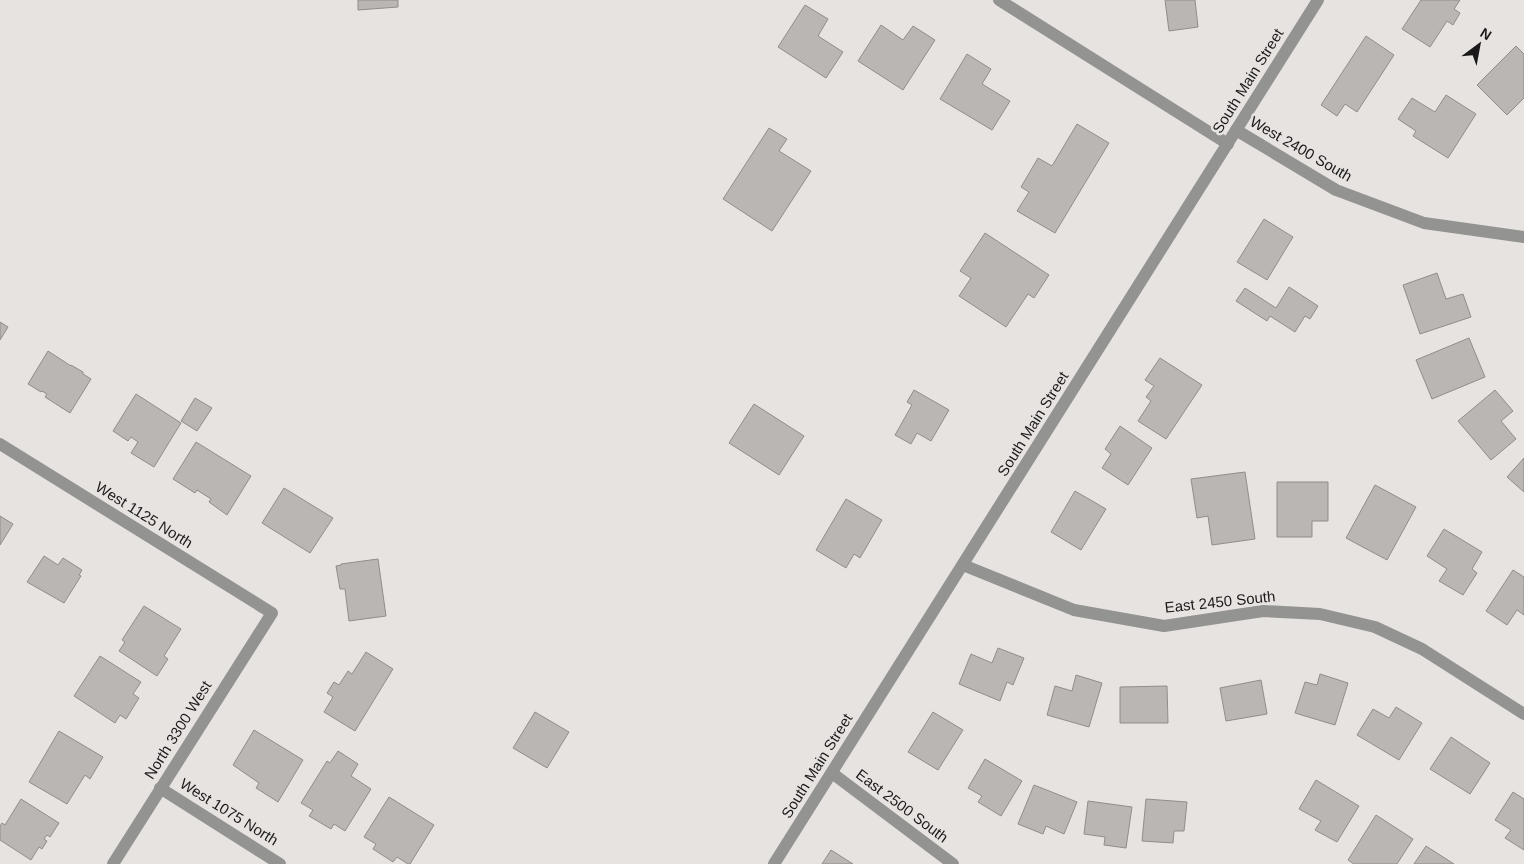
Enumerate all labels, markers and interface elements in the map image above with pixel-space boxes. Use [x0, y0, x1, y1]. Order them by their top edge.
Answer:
north arrow [1454, 20, 1504, 70]
street label: South Main Street [1209, 25, 1287, 136]
text: N [1477, 25, 1494, 43]
street label: West 2400 South [1247, 113, 1355, 185]
street label: South Main Street [994, 368, 1072, 479]
street label: West 1125 North [93, 478, 196, 551]
street label: East 2450 South [1164, 587, 1276, 616]
street label: North 3300 West [141, 677, 215, 782]
street label: South Main Street [778, 710, 856, 821]
street label: East 2500 South [853, 765, 952, 846]
street label: West 1075 North [177, 775, 281, 849]

